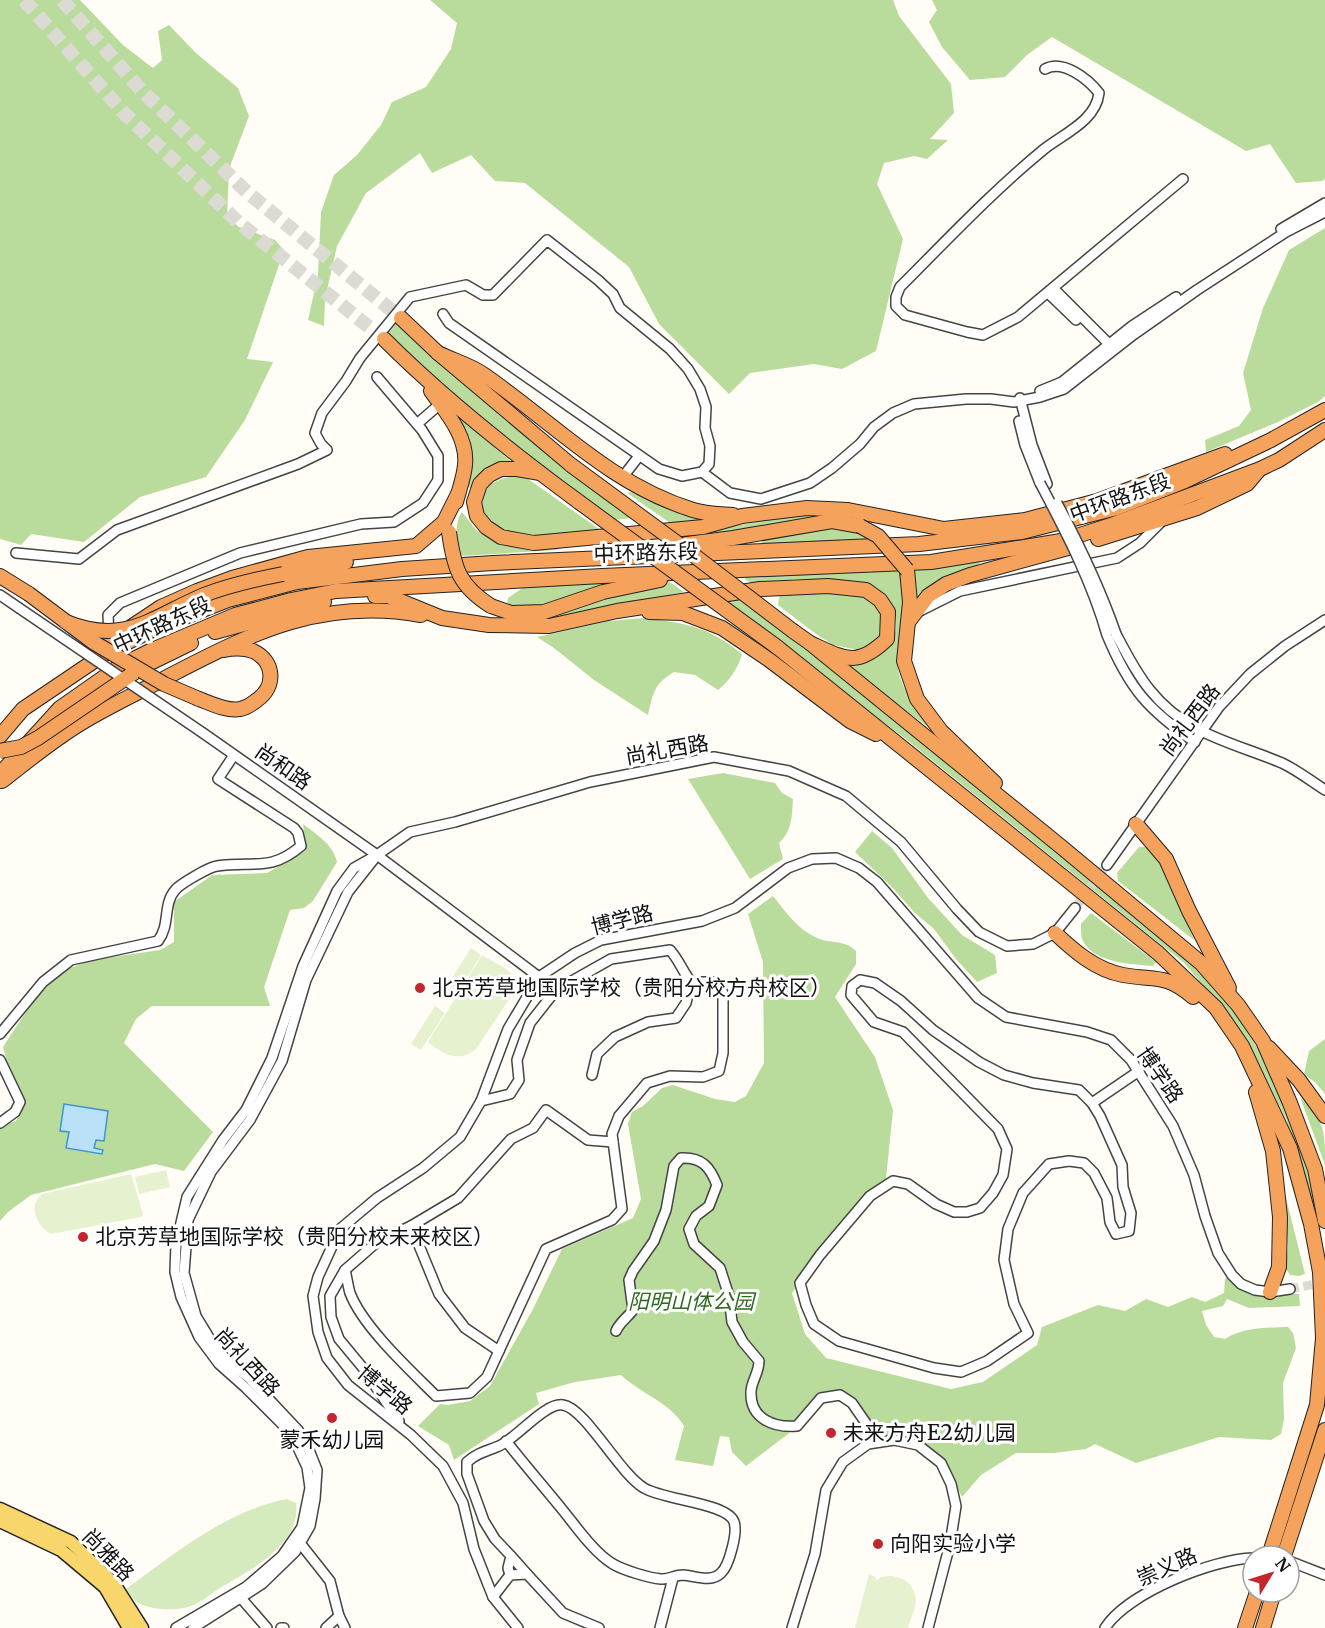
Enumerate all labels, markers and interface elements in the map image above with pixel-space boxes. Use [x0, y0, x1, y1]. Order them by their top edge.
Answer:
street label: 中环路东段 [1066, 467, 1174, 528]
street label: 中环路东段 [593, 537, 699, 568]
street label: 中环路东段 [109, 590, 215, 659]
street label: 尚礼西路 [1154, 678, 1226, 761]
street label: 尚礼西路 [623, 729, 711, 770]
street label: 尚和路 [250, 737, 317, 796]
street label: 博学路 [588, 899, 656, 940]
place label: 北京芳草地国际学校（贵阳分校方舟校区） [432, 974, 831, 1001]
marker: 北京芳草地国际学校（贵阳分校方舟校区） [413, 981, 427, 995]
street label: 博学路 [1131, 1041, 1190, 1108]
place label: 北京芳草地国际学校（贵阳分校未来校区） [95, 1223, 494, 1250]
marker: 北京芳草地国际学校（贵阳分校未来校区） [76, 1230, 90, 1244]
park label: 阳明山体公园 [628, 1288, 757, 1315]
street label: 尚礼西路 [209, 1322, 286, 1402]
street label: 博学路 [353, 1359, 418, 1420]
marker: 蒙禾幼儿园 [325, 1411, 339, 1425]
place label: 未来方舟E2幼儿园 [843, 1419, 1016, 1446]
place label: 蒙禾幼儿园 [280, 1426, 385, 1453]
marker: 未来方舟E2幼儿园 [824, 1426, 838, 1440]
street label: 尚雅路 [77, 1523, 140, 1587]
place label: 向阳实验小学 [890, 1530, 1016, 1557]
marker: 向阳实验小学 [871, 1537, 885, 1551]
street label: 崇义路 [1133, 1541, 1201, 1592]
north arrow [1241, 1544, 1301, 1604]
text: N [1271, 1554, 1295, 1576]

